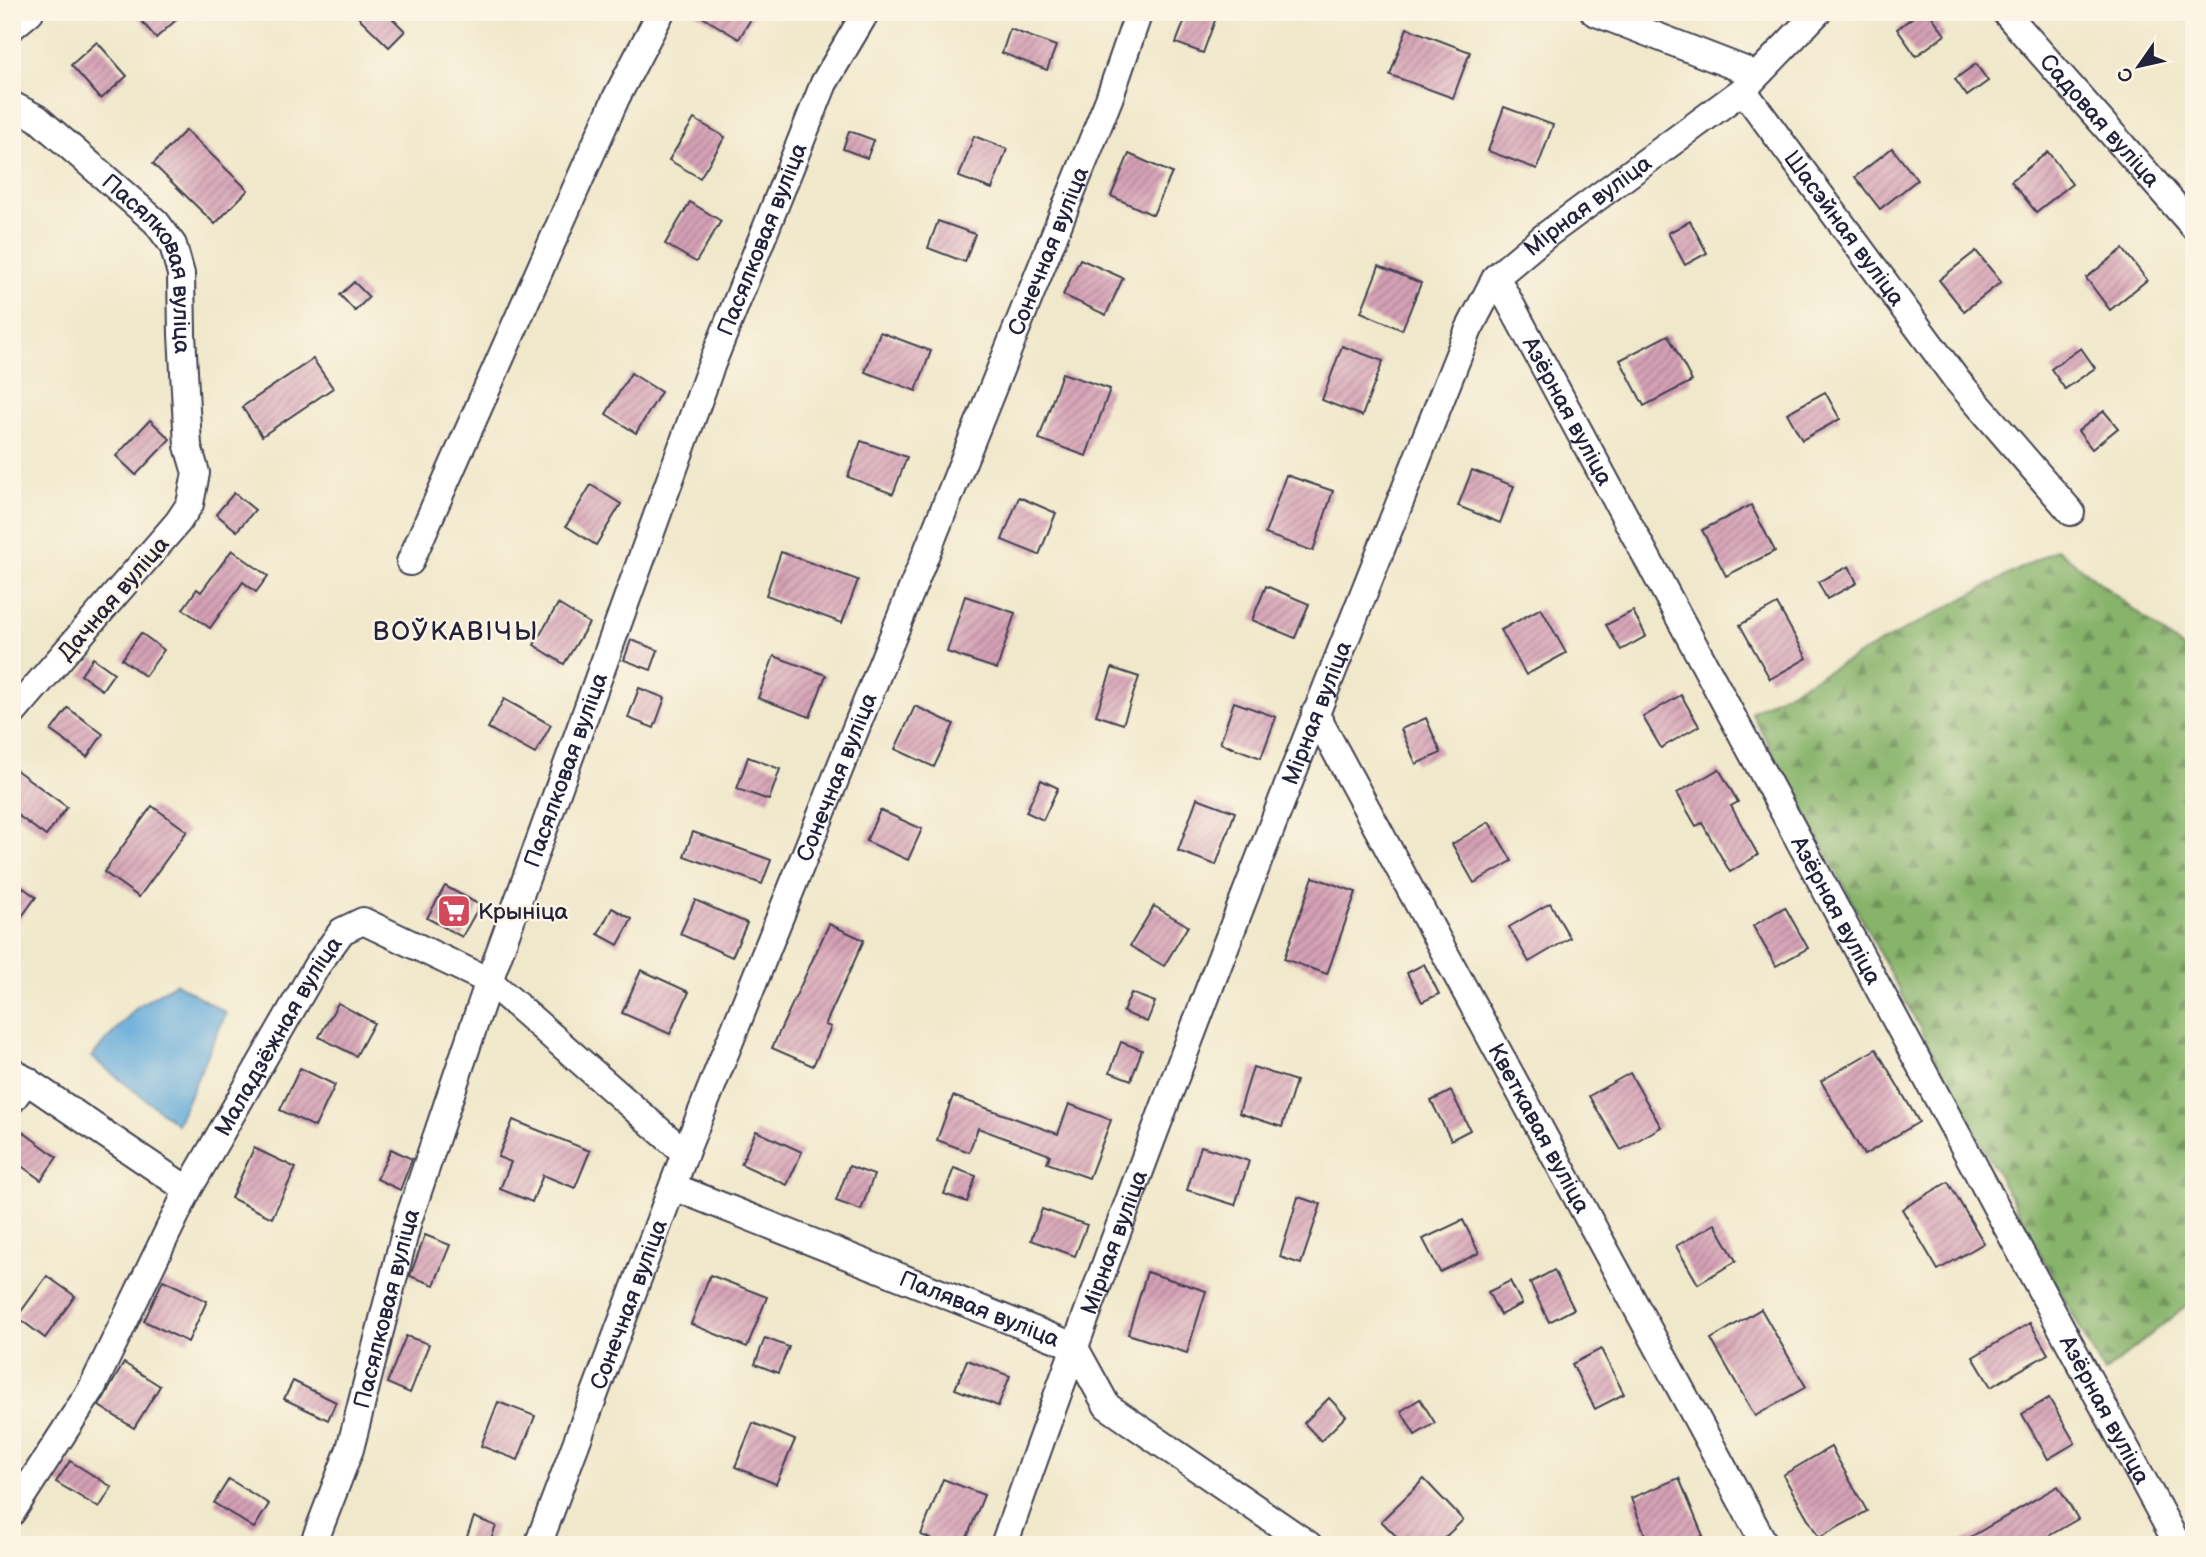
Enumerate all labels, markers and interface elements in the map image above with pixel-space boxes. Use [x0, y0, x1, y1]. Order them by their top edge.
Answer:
north arrow [2104, 32, 2174, 102]
street label: Садовая вуліца [2033, 47, 2165, 193]
street label: Пасялковая вуліца [712, 139, 814, 340]
street label: Шасэйная вуліца [1777, 145, 1911, 312]
street label: Мірная вуліца [1519, 149, 1658, 263]
street label: Сонечная вуліца [1002, 162, 1095, 340]
street label: Пасялковая вуліца [96, 168, 196, 355]
street label: Азёрная вуліца [1515, 331, 1619, 491]
street label: Дачная вуліца [52, 530, 176, 667]
district label: ВОЎКАВІЧЫ [373, 617, 539, 648]
street label: Мірная вуліца [1277, 637, 1358, 789]
street label: Пасялковая вуліца [518, 669, 614, 871]
street label: Сонечная вуліца [791, 688, 884, 866]
street label: Азёрная вуліца [1784, 831, 1887, 990]
supermarket icon: Крыніца [435, 892, 473, 930]
place label: Крыніца [478, 898, 569, 926]
street label: Маладзёжная вуліца [209, 931, 349, 1141]
street label: Кветкавая вуліца [1481, 1039, 1596, 1219]
street label: Мірная вуліца [1075, 1166, 1154, 1319]
street label: Пасялковая вуліца [348, 1205, 426, 1411]
street label: Сонечная вуліца [585, 1215, 674, 1394]
street label: Палявая вуліца [895, 1265, 1064, 1354]
street label: Азёрная вуліца [2052, 1330, 2156, 1490]

